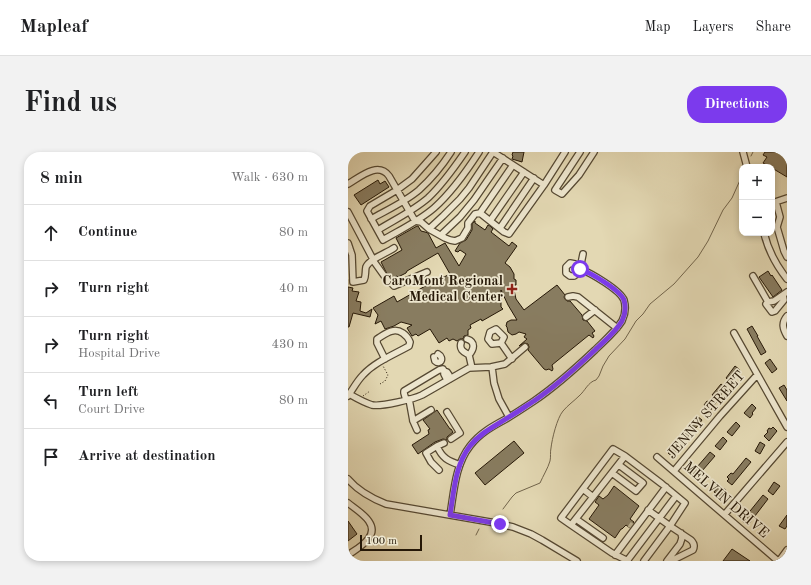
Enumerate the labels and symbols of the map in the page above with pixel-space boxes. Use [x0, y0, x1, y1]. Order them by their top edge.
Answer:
route start [571, 260, 589, 278]
place label: CaroMont Regional Medical Center [382, 274, 503, 304]
marker: CaroMont Regional Medical Center [506, 283, 518, 295]
street label: JENNY STREET [664, 369, 748, 461]
street label: MELVIN DRIVE [681, 459, 771, 541]
route end [491, 515, 509, 533]
scale bar [360, 533, 422, 552]

